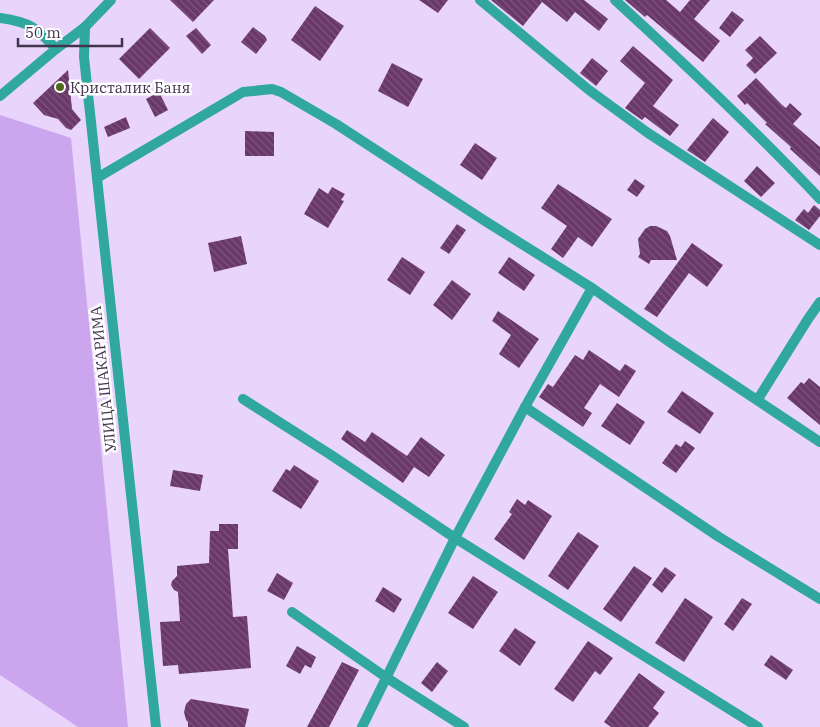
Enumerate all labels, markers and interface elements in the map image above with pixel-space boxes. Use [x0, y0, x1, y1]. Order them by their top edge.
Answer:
scale bar [18, 15, 121, 47]
text: 50 m [25, 23, 61, 42]
place label: Кристалик Баня [70, 78, 190, 97]
marker: Кристалик Баня [54, 81, 66, 93]
street label: УЛИЦА ШАКАРИМА [86, 304, 120, 453]

